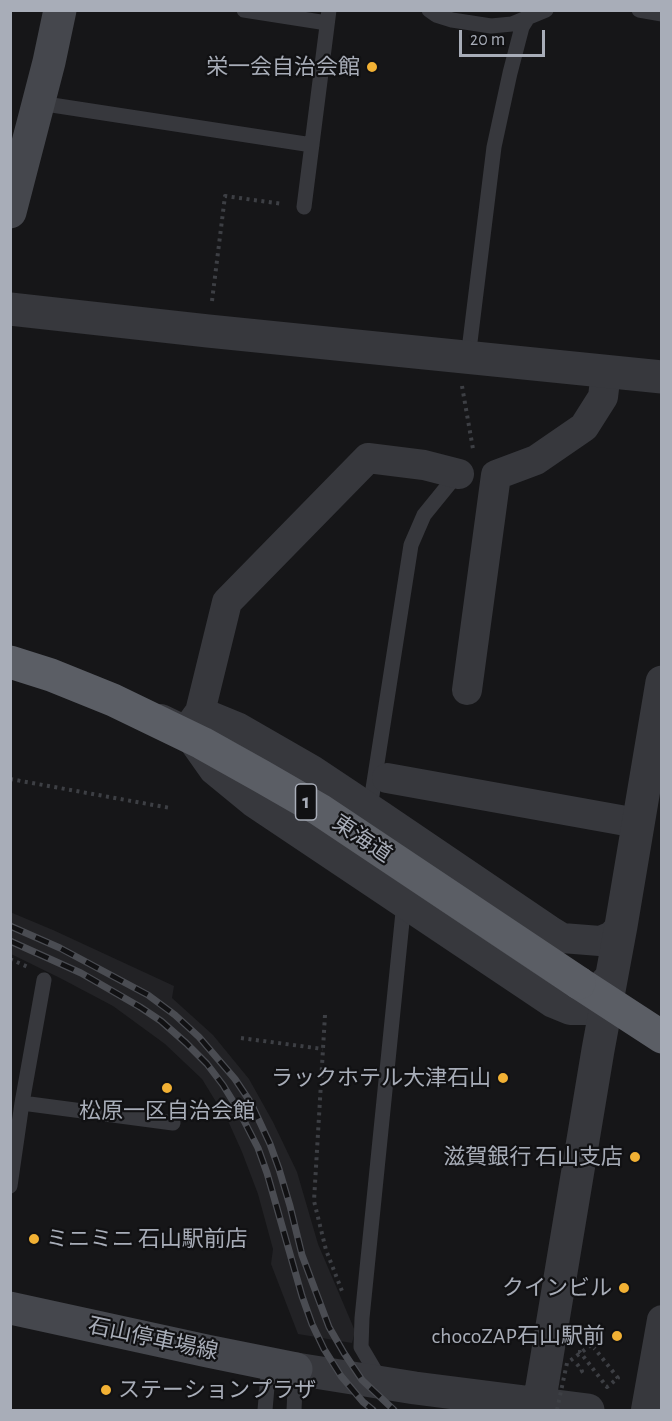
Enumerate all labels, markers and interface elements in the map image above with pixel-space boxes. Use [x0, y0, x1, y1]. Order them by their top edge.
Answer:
scale bar [462, 18, 548, 56]
text: 20 m [470, 31, 505, 49]
place label: 栄一会自治会館 [206, 54, 360, 80]
marker: 栄一会自治会館 [365, 60, 379, 74]
road number: 1 [296, 784, 316, 820]
street label: 東海道 [327, 810, 397, 868]
place label: ラックホテル大津石山 [271, 1065, 491, 1091]
marker: ラックホテル大津石山 [496, 1071, 510, 1085]
marker: 松原一区自治会館 [160, 1081, 174, 1095]
place label: 松原一区自治会館 [79, 1098, 255, 1124]
place label: 滋賀銀行 石山支店 [443, 1144, 623, 1170]
marker: 滋賀銀行 石山支店 [628, 1150, 642, 1164]
place label: ミニミニ 石山駅前店 [46, 1226, 248, 1252]
marker: ミニミニ 石山駅前店 [27, 1232, 41, 1246]
place label: クインビル [502, 1275, 612, 1301]
marker: クインビル [617, 1281, 631, 1295]
street label: 石山停車場線 [86, 1312, 220, 1366]
place label: chocoZAP石山駅前 [432, 1323, 605, 1349]
marker: chocoZAP石山駅前 [610, 1329, 624, 1343]
place label: ステーションプラザ [118, 1377, 316, 1403]
marker: ステーションプラザ [99, 1383, 113, 1397]

